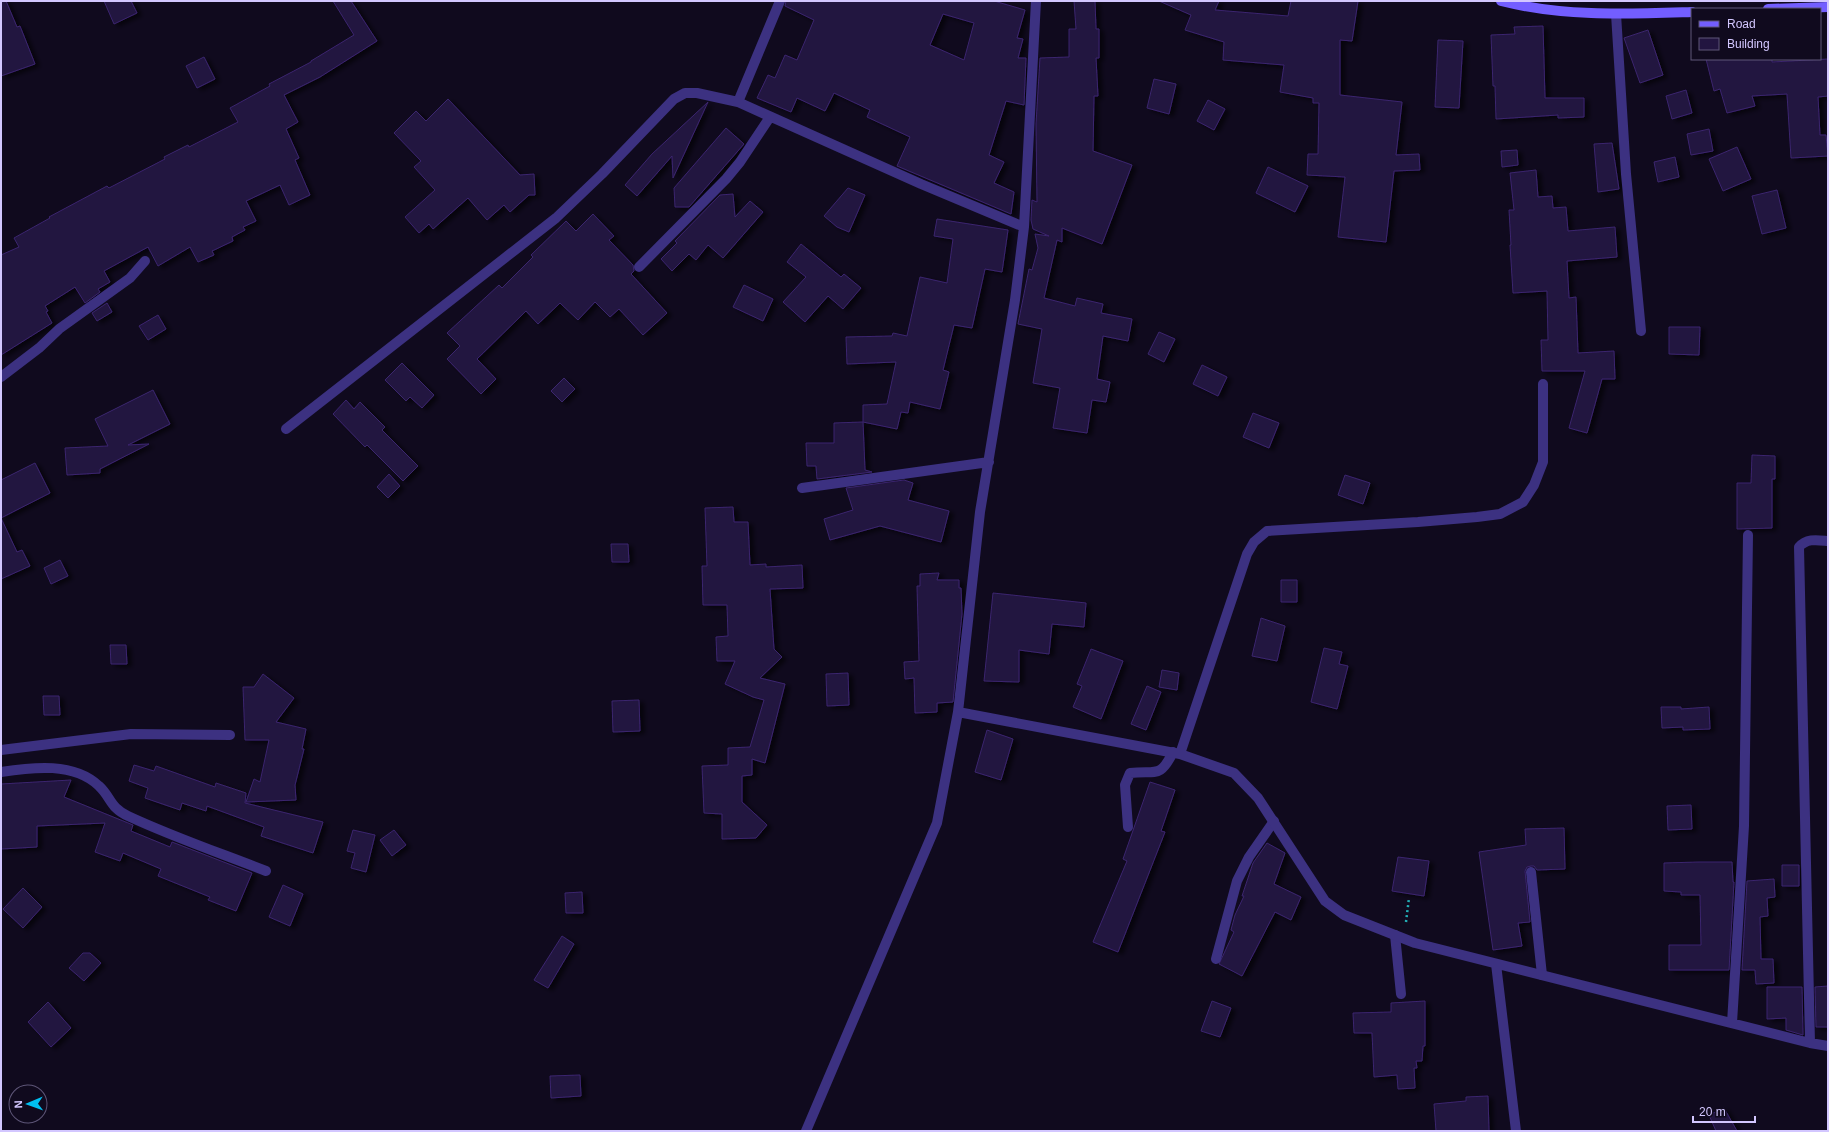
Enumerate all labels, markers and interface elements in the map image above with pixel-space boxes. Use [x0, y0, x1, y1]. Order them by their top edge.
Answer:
legend [1691, 8, 1821, 60]
text: Road [1727, 17, 1756, 31]
text: Building [1727, 37, 1770, 51]
north arrow [8, 1084, 48, 1124]
scale bar [1693, 1098, 1755, 1124]
text: N [12, 1100, 24, 1109]
text: 20 m [1699, 1105, 1726, 1119]

